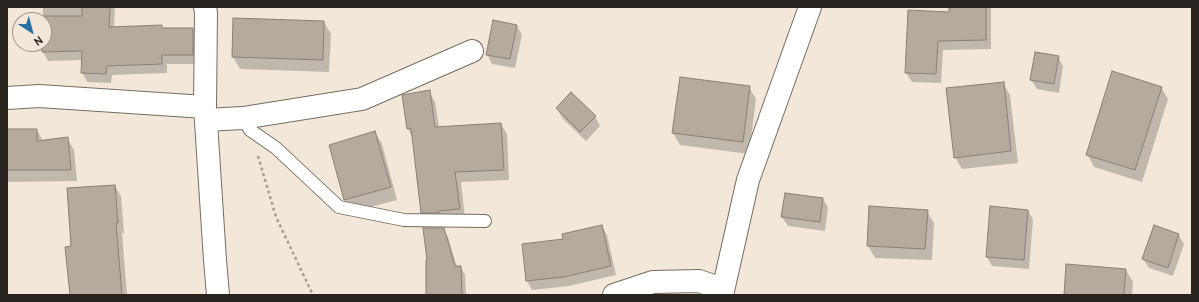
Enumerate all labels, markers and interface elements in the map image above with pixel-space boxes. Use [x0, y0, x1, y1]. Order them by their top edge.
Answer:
north arrow [12, 12, 52, 52]
text: N [31, 33, 46, 49]

